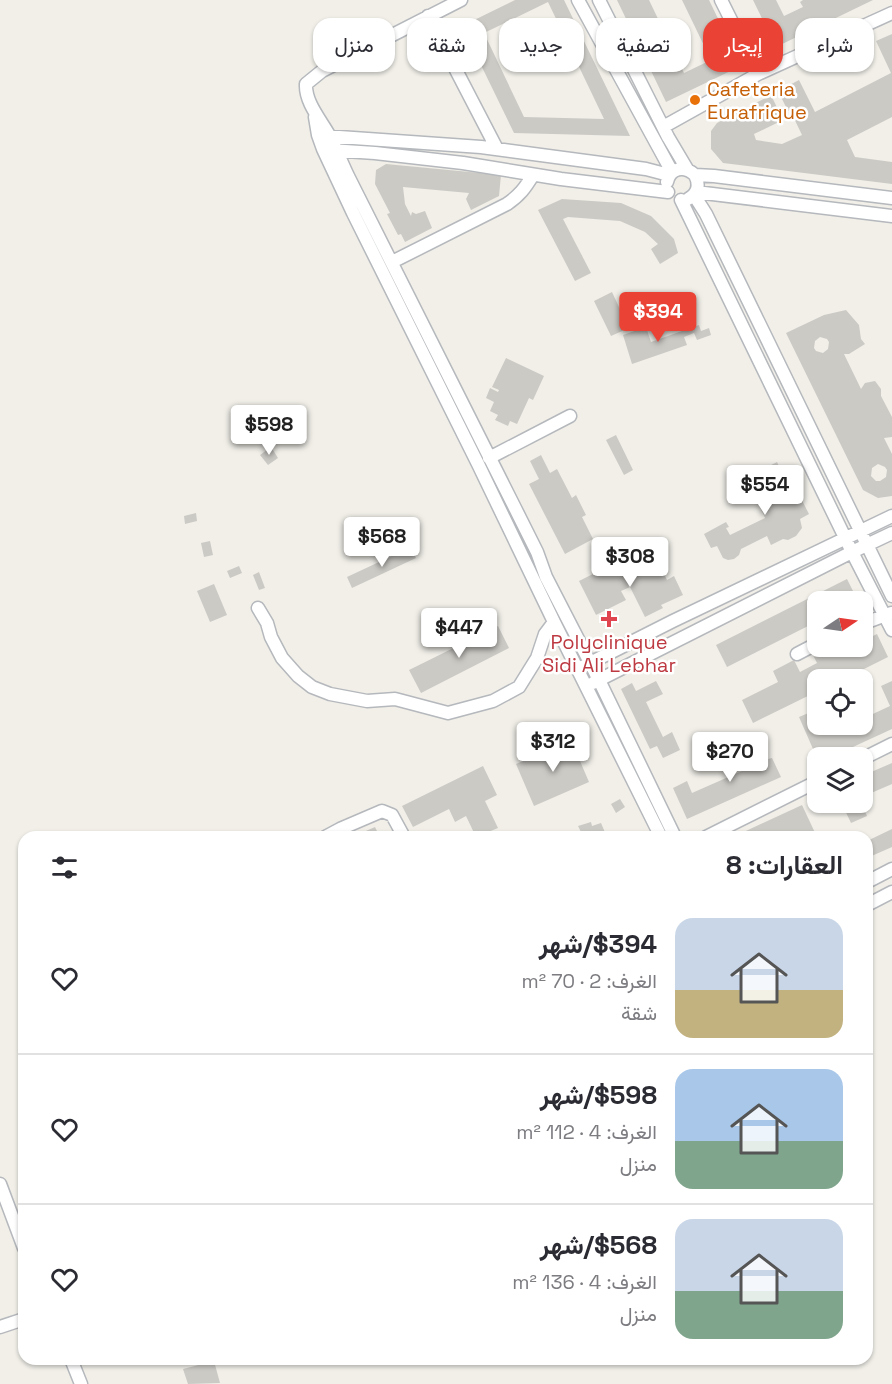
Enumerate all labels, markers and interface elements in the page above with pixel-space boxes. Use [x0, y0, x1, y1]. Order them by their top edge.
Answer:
chip: منزل [313, 18, 395, 72]
chip: شقة [407, 18, 487, 72]
chip: جديد [499, 18, 584, 72]
chip: تصفية [596, 18, 691, 72]
chip: إيجار [703, 18, 783, 72]
chip: شراء [795, 18, 874, 72]
place label: Cafeteria Eurafrique [707, 76, 807, 125]
marker: Cafeteria Eurafrique [688, 93, 702, 107]
pin: $394 [622, 292, 694, 343]
text: $394 [633, 298, 683, 324]
pin: $598 [233, 405, 305, 456]
text: $598 [245, 411, 293, 437]
pin: $554 [729, 465, 801, 516]
text: $554 [741, 471, 789, 497]
pin: $568 [346, 517, 418, 568]
text: $568 [358, 523, 406, 549]
pin: $308 [594, 537, 666, 588]
text: $308 [605, 543, 655, 569]
north arrow [807, 591, 873, 657]
map controls [807, 591, 873, 813]
pin: $447 [423, 608, 495, 659]
marker: Polyclinique Sidi Ali Lebhar [600, 610, 618, 628]
text: $447 [435, 614, 483, 640]
place label: Polyclinique Sidi Ali Lebhar [542, 629, 676, 678]
button: locate [807, 669, 873, 735]
pin: $312 [517, 722, 589, 773]
text: $312 [531, 728, 575, 754]
pin: $270 [694, 732, 766, 783]
text: $270 [706, 738, 754, 764]
button: layers [807, 747, 873, 813]
text: العقارات: 8 [726, 848, 843, 882]
icon: filters [48, 851, 81, 884]
text: $394/شهر [539, 927, 657, 961]
icon: home [723, 942, 795, 1014]
icon: heart [48, 962, 81, 995]
text: الغرف: 2 · 70 m² [522, 968, 657, 994]
text: شقة [621, 1000, 657, 1026]
text: $598/شهر [540, 1078, 657, 1112]
icon: home [723, 1093, 795, 1165]
icon: heart [48, 1113, 81, 1146]
text: الغرف: 4 · 112 m² [516, 1119, 657, 1145]
text: منزل [620, 1151, 657, 1177]
text: $568/شهر [540, 1228, 657, 1262]
icon: home [723, 1243, 795, 1315]
icon: heart [48, 1263, 81, 1296]
text: الغرف: 4 · 136 m² [512, 1269, 657, 1295]
text: منزل [620, 1301, 657, 1327]

